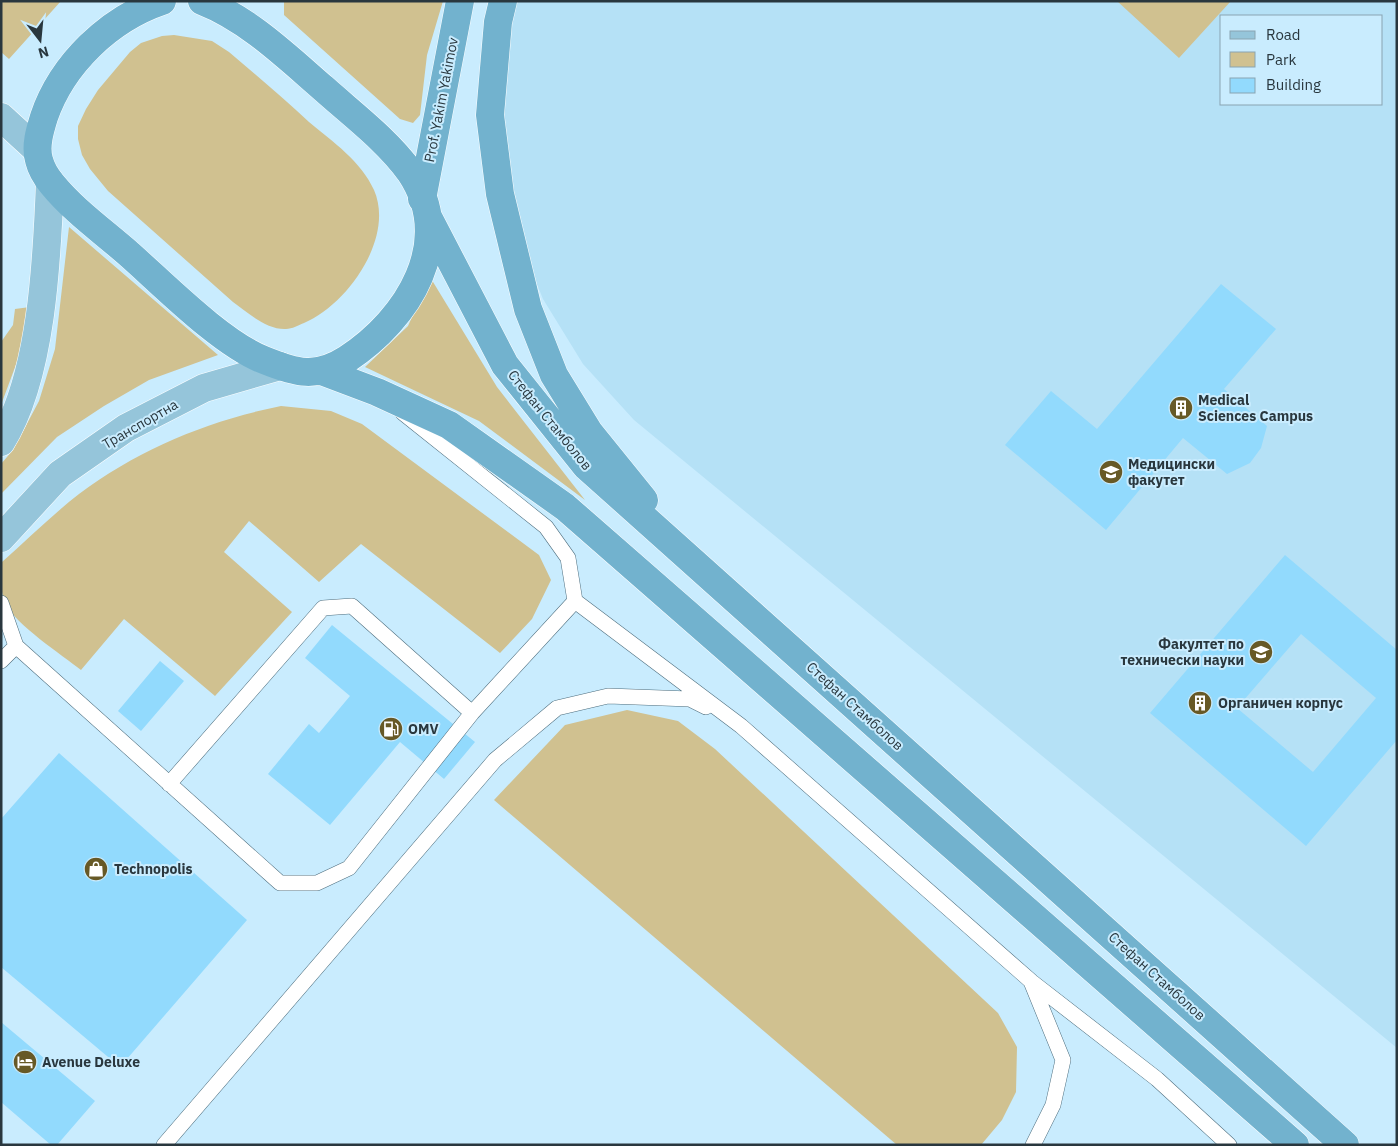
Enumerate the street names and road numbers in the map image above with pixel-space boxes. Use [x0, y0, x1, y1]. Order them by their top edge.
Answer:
street label: Prof. Yakim Yakimov [420, 36, 462, 164]
street label: Стефан Стамболов [504, 366, 596, 474]
street label: Транспортна [99, 395, 181, 453]
street label: Стефан Стамболов [803, 658, 907, 754]
street label: Стефан Стамболов [1105, 928, 1209, 1024]

